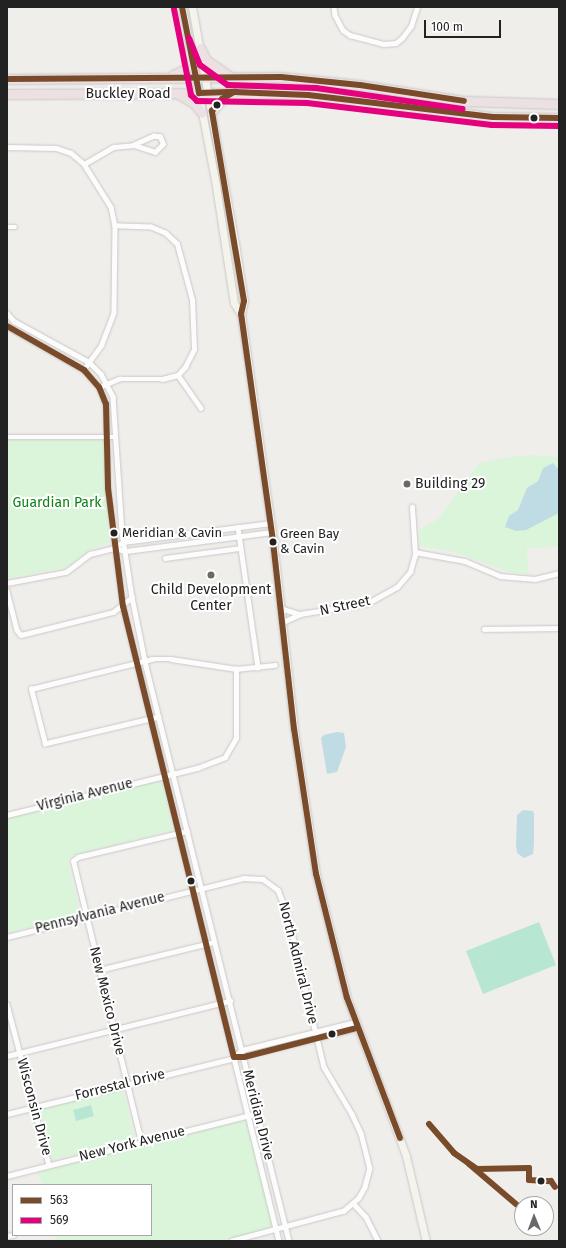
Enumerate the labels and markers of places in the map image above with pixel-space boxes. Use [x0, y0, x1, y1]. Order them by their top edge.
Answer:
unlabelled marker [212, 100, 222, 110]
unlabelled marker [529, 113, 539, 123]
place label: Building 29 [415, 476, 485, 492]
marker: Building 29 [402, 479, 412, 489]
place label: Meridian & Cavin [122, 525, 222, 541]
place label: Green Bay & Cavin [280, 527, 339, 558]
marker: Meridian & Cavin [109, 528, 119, 538]
marker: Green Bay & Cavin [268, 537, 278, 547]
marker: Child Development Center [206, 570, 216, 580]
place label: Child Development Center [151, 582, 271, 614]
unlabelled marker [186, 876, 196, 886]
unlabelled marker [327, 1029, 337, 1039]
unlabelled marker [536, 1176, 546, 1186]

